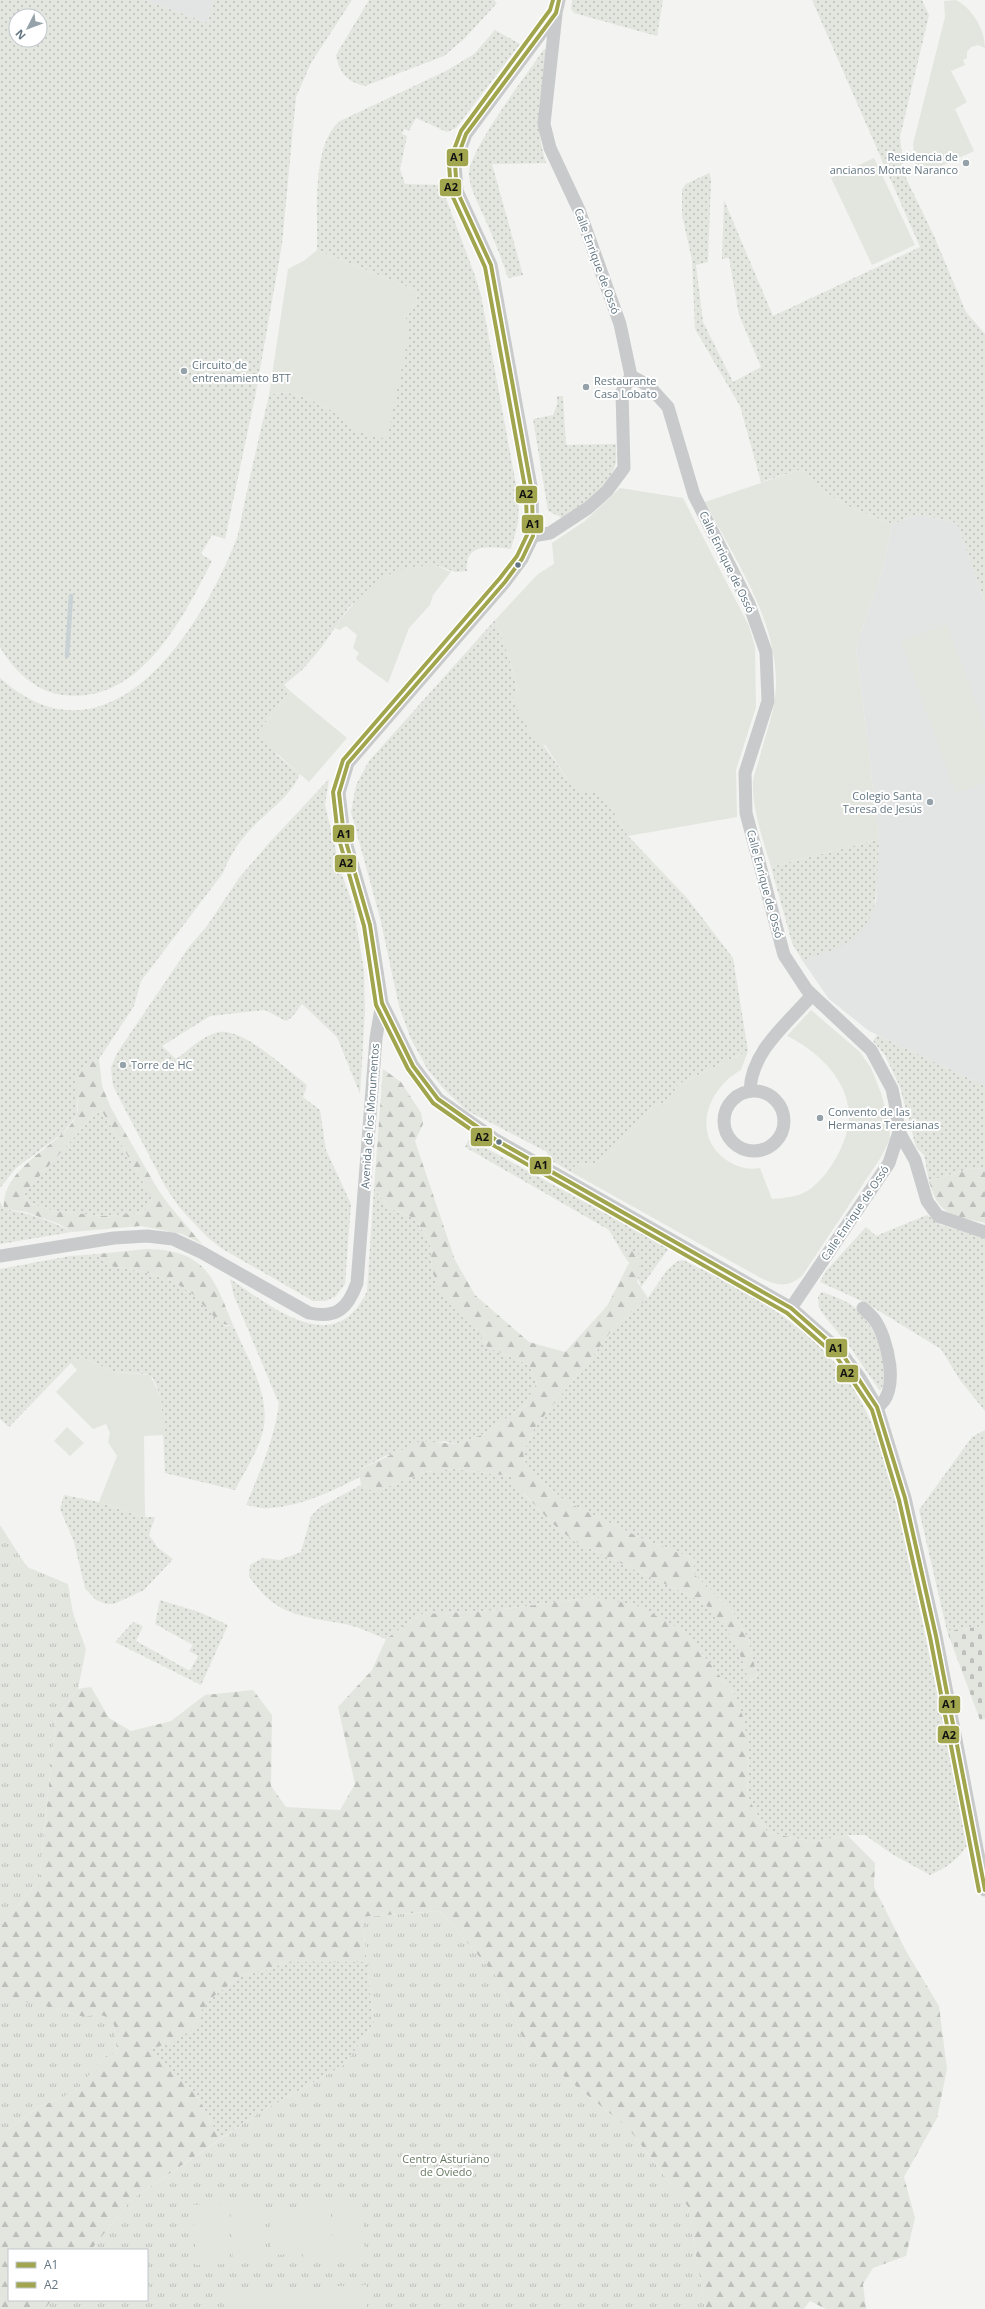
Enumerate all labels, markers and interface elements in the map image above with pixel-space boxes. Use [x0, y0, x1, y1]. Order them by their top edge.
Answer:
north arrow [8, 8, 48, 48]
text: N [12, 27, 29, 43]
line badge: A1 [446, 148, 469, 167]
text: A1 [450, 149, 464, 164]
place label: Residencia de ancianos Monte Naranco [830, 149, 958, 177]
marker: Residencia de ancianos Monte Naranco [961, 158, 971, 168]
line badge: A2 [439, 178, 462, 197]
text: A2 [444, 179, 458, 194]
street label: Calle Enrique de Ossó [571, 206, 624, 316]
place label: Circuito de entrenamiento BTT [192, 357, 291, 385]
marker: Circuito de entrenamiento BTT [179, 366, 189, 376]
place label: Restaurante Casa Lobato [594, 373, 657, 401]
marker: Restaurante Casa Lobato [581, 382, 591, 392]
line badge: A2 [515, 485, 538, 504]
text: A2 [519, 486, 533, 501]
street label: Calle Enrique de Ossó [696, 508, 759, 616]
line badge: A1 [521, 514, 544, 534]
text: A1 [526, 516, 540, 531]
unlabelled marker [513, 560, 523, 570]
place label: Colegio Santa Teresa de Jesús [843, 788, 922, 816]
marker: Colegio Santa Teresa de Jesús [925, 797, 935, 807]
line badge: A1 [332, 824, 355, 843]
text: A1 [337, 826, 351, 841]
street label: Calle Enrique de Ossó [744, 828, 787, 940]
line badge: A2 [334, 854, 357, 873]
text: A2 [339, 855, 353, 870]
street label: Avenida de los Monumentos [357, 1043, 382, 1189]
place label: Torre de HC [131, 1057, 193, 1072]
marker: Torre de HC [118, 1060, 128, 1070]
place label: Convento de las Hermanas Teresianas [828, 1104, 939, 1132]
marker: Convento de las Hermanas Teresianas [815, 1113, 825, 1123]
line badge: A2 [470, 1127, 493, 1147]
text: A2 [475, 1129, 489, 1144]
unlabelled marker [494, 1137, 504, 1147]
line badge: A1 [529, 1156, 552, 1175]
text: A1 [534, 1157, 548, 1172]
street label: Calle Enrique de Ossó [817, 1162, 892, 1263]
line badge: A1 [825, 1338, 848, 1358]
text: A1 [829, 1340, 843, 1355]
line badge: A2 [836, 1364, 859, 1383]
text: A2 [840, 1365, 854, 1380]
line badge: A1 [938, 1695, 961, 1714]
text: A1 [942, 1696, 956, 1711]
line badge: A2 [937, 1725, 960, 1744]
text: A2 [942, 1727, 956, 1742]
park label: Centro Asturiano de Oviedo [402, 2151, 490, 2179]
legend [8, 2249, 148, 2301]
text: A1 [44, 2256, 58, 2273]
text: A2 [44, 2276, 59, 2293]

